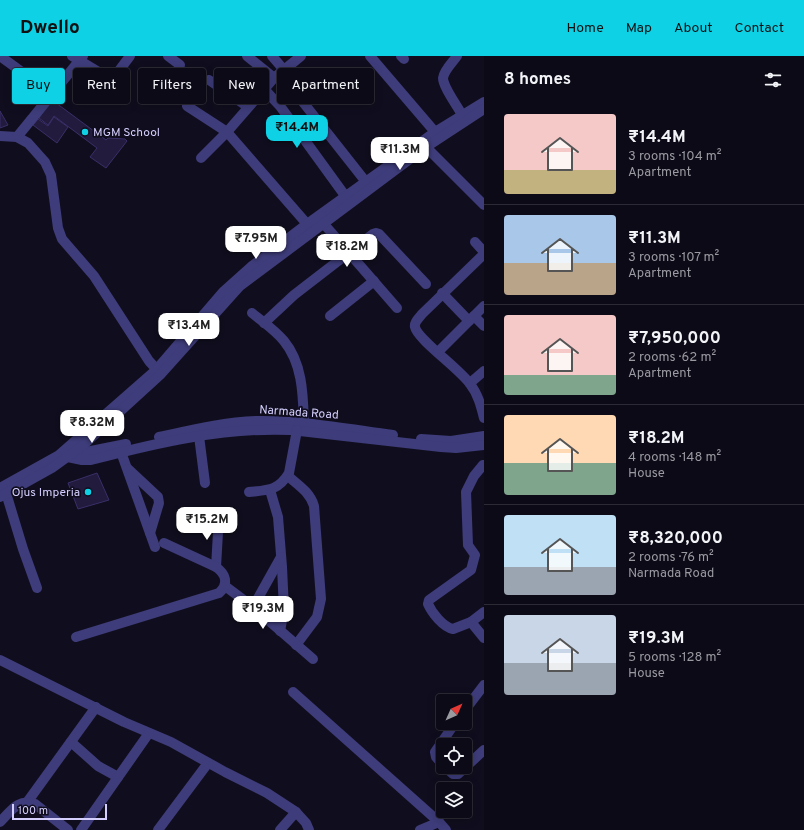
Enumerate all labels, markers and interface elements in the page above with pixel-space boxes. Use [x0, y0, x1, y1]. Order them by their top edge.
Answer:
text: Dwello [20, 16, 80, 40]
text: Home [567, 20, 604, 37]
text: Map [626, 20, 652, 37]
text: About [674, 20, 713, 37]
text: Contact [735, 20, 784, 37]
chip: Buy [12, 68, 65, 104]
chip: Rent [73, 68, 130, 104]
chip: Filters [138, 68, 206, 104]
chip: New [214, 68, 269, 104]
chip: Apartment [277, 68, 374, 104]
text: 8 homes [504, 69, 571, 91]
icon: filters [762, 69, 784, 91]
pin: ₹14.4M [264, 115, 330, 149]
text: ₹14.4M [275, 120, 319, 136]
place label: MGM School [93, 125, 160, 141]
marker: MGM School [80, 127, 90, 137]
text: ₹14.4M [628, 127, 686, 149]
icon: home [536, 130, 584, 178]
pin: ₹11.3M [367, 137, 433, 171]
text: ₹11.3M [380, 142, 420, 158]
text: 3 rooms · 104 m² [628, 149, 722, 165]
text: Apartment [628, 165, 691, 181]
pin: ₹7.95M [223, 226, 289, 260]
text: ₹11.3M [628, 228, 681, 250]
text: ₹7.95M [234, 231, 278, 247]
icon: home [536, 231, 584, 279]
pin: ₹18.2M [314, 234, 380, 268]
text: ₹18.2M [325, 239, 369, 255]
text: 3 rooms · 107 m² [628, 250, 719, 266]
text: Apartment [628, 266, 691, 282]
pin: ₹13.4M [156, 313, 222, 347]
text: ₹13.4M [167, 318, 211, 334]
text: ₹7,950,000 [628, 328, 721, 350]
icon: home [536, 331, 584, 379]
text: 2 rooms · 62 m² [628, 350, 716, 366]
text: Apartment [628, 366, 691, 382]
street label: Narmada Road [259, 402, 339, 424]
pin: ₹8.32M [59, 410, 125, 444]
text: ₹8.32M [69, 415, 115, 431]
text: ₹18.2M [628, 428, 685, 450]
icon: home [536, 431, 584, 479]
text: 4 rooms · 148 m² [628, 450, 721, 466]
text: House [628, 466, 665, 482]
place label: Ojus Imperia [12, 485, 80, 501]
marker: Ojus Imperia [83, 487, 93, 497]
pin: ₹15.2M [174, 507, 240, 541]
text: ₹15.2M [185, 512, 229, 528]
text: ₹8,320,000 [628, 528, 723, 550]
icon: home [536, 531, 584, 579]
text: 2 rooms · 76 m² [628, 550, 714, 566]
text: Narmada Road [628, 566, 714, 582]
pin: ₹19.3M [230, 596, 296, 630]
text: ₹19.3M [241, 601, 285, 617]
text: ₹19.3M [628, 628, 684, 650]
icon: home [536, 631, 584, 679]
text: 5 rooms · 128 m² [628, 650, 721, 666]
text: House [628, 666, 665, 682]
north arrow [436, 694, 472, 730]
map controls [436, 694, 472, 818]
button: locate [436, 738, 472, 774]
button: layers [436, 782, 472, 818]
scale bar [12, 802, 107, 821]
text: 100 m [18, 804, 48, 818]

